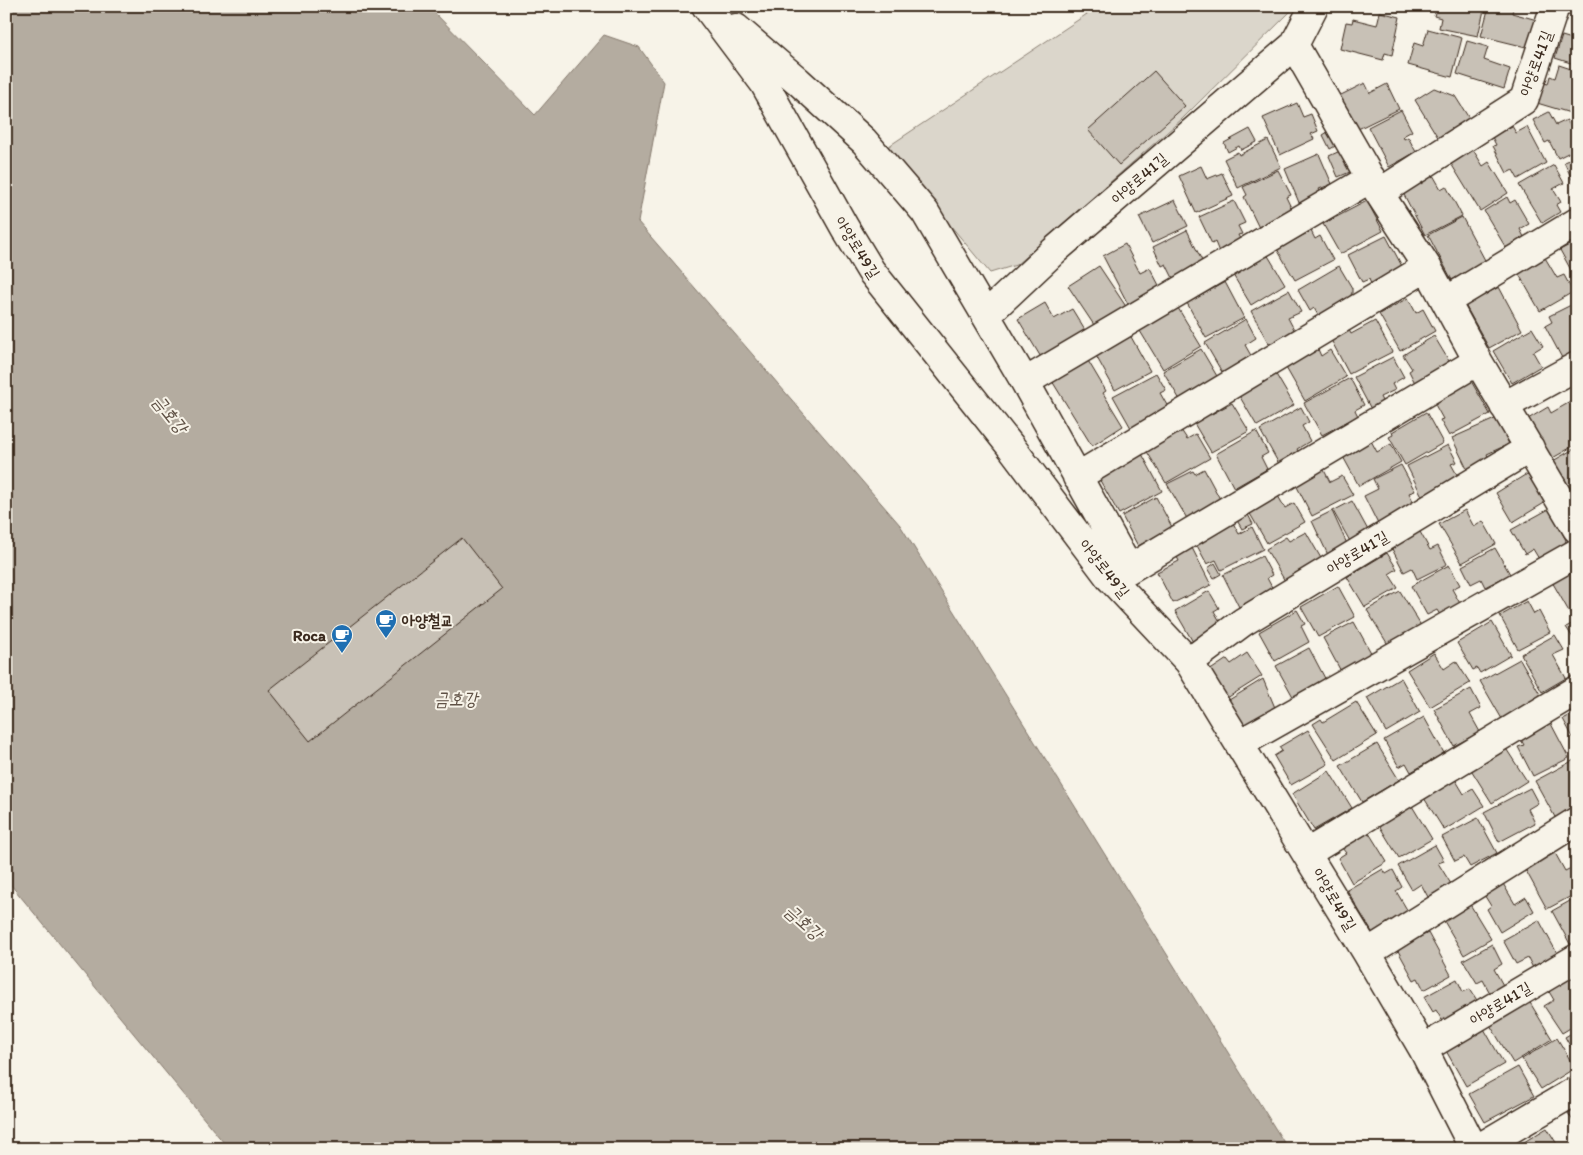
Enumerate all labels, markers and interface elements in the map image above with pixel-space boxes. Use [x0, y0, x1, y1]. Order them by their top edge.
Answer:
street label: 아양로41길 [1515, 28, 1556, 99]
street label: 아양로41길 [1107, 149, 1172, 208]
street label: 아양로49길 [831, 213, 884, 282]
water label: 금호강 [148, 390, 194, 440]
street label: 아양로41길 [1323, 527, 1392, 578]
street label: 아양로49길 [1075, 535, 1134, 601]
cafe icon: 아양철교 [374, 608, 398, 639]
place label: 아양철교 [401, 611, 454, 630]
cafe icon: Roca [330, 623, 354, 654]
place label: Roca [293, 626, 326, 645]
water label: 금호강 [434, 688, 480, 710]
street label: 아양로49길 [1309, 865, 1361, 934]
water label: 금호강 [780, 899, 829, 946]
street label: 아양로41길 [1466, 978, 1535, 1029]

